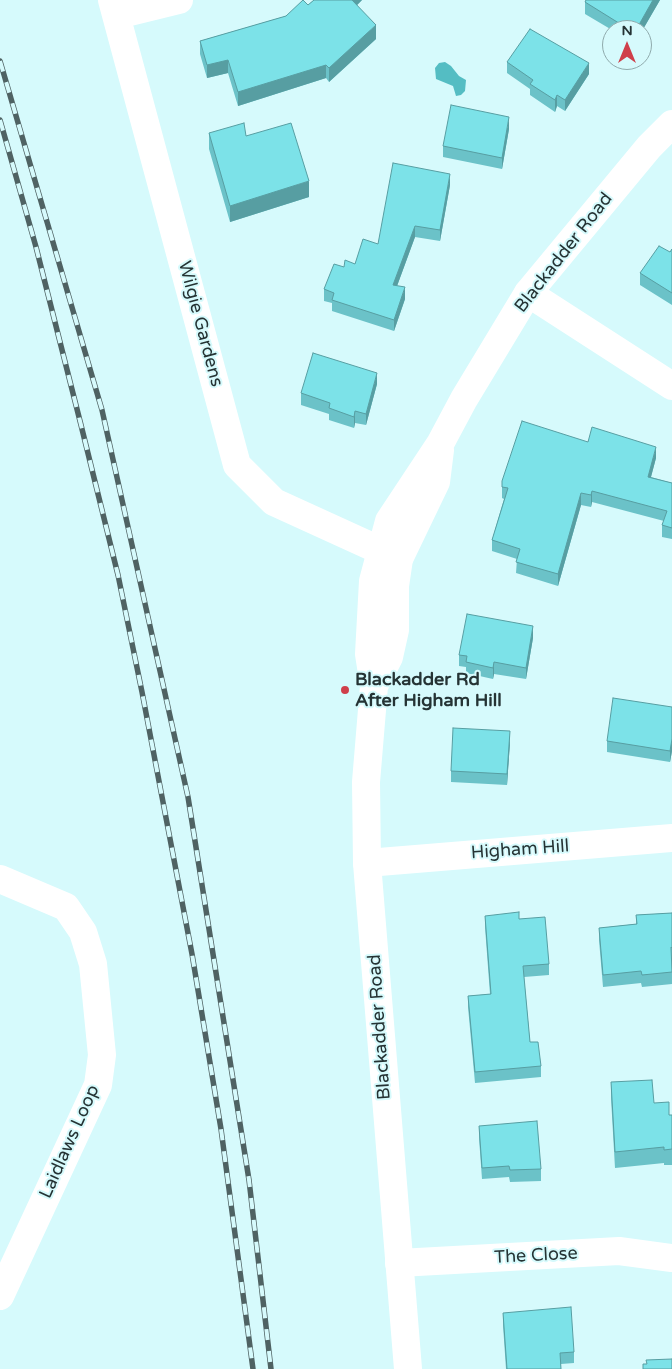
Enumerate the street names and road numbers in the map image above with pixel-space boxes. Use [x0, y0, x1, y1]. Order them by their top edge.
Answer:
street label: Blackadder Road [511, 189, 617, 317]
street label: Wilgie Gardens [173, 259, 227, 389]
street label: Higham Hill [470, 836, 570, 864]
street label: Blackadder Road [364, 953, 396, 1101]
street label: Laidlaws Loop [35, 1082, 105, 1202]
street label: The Close [494, 1243, 578, 1269]

